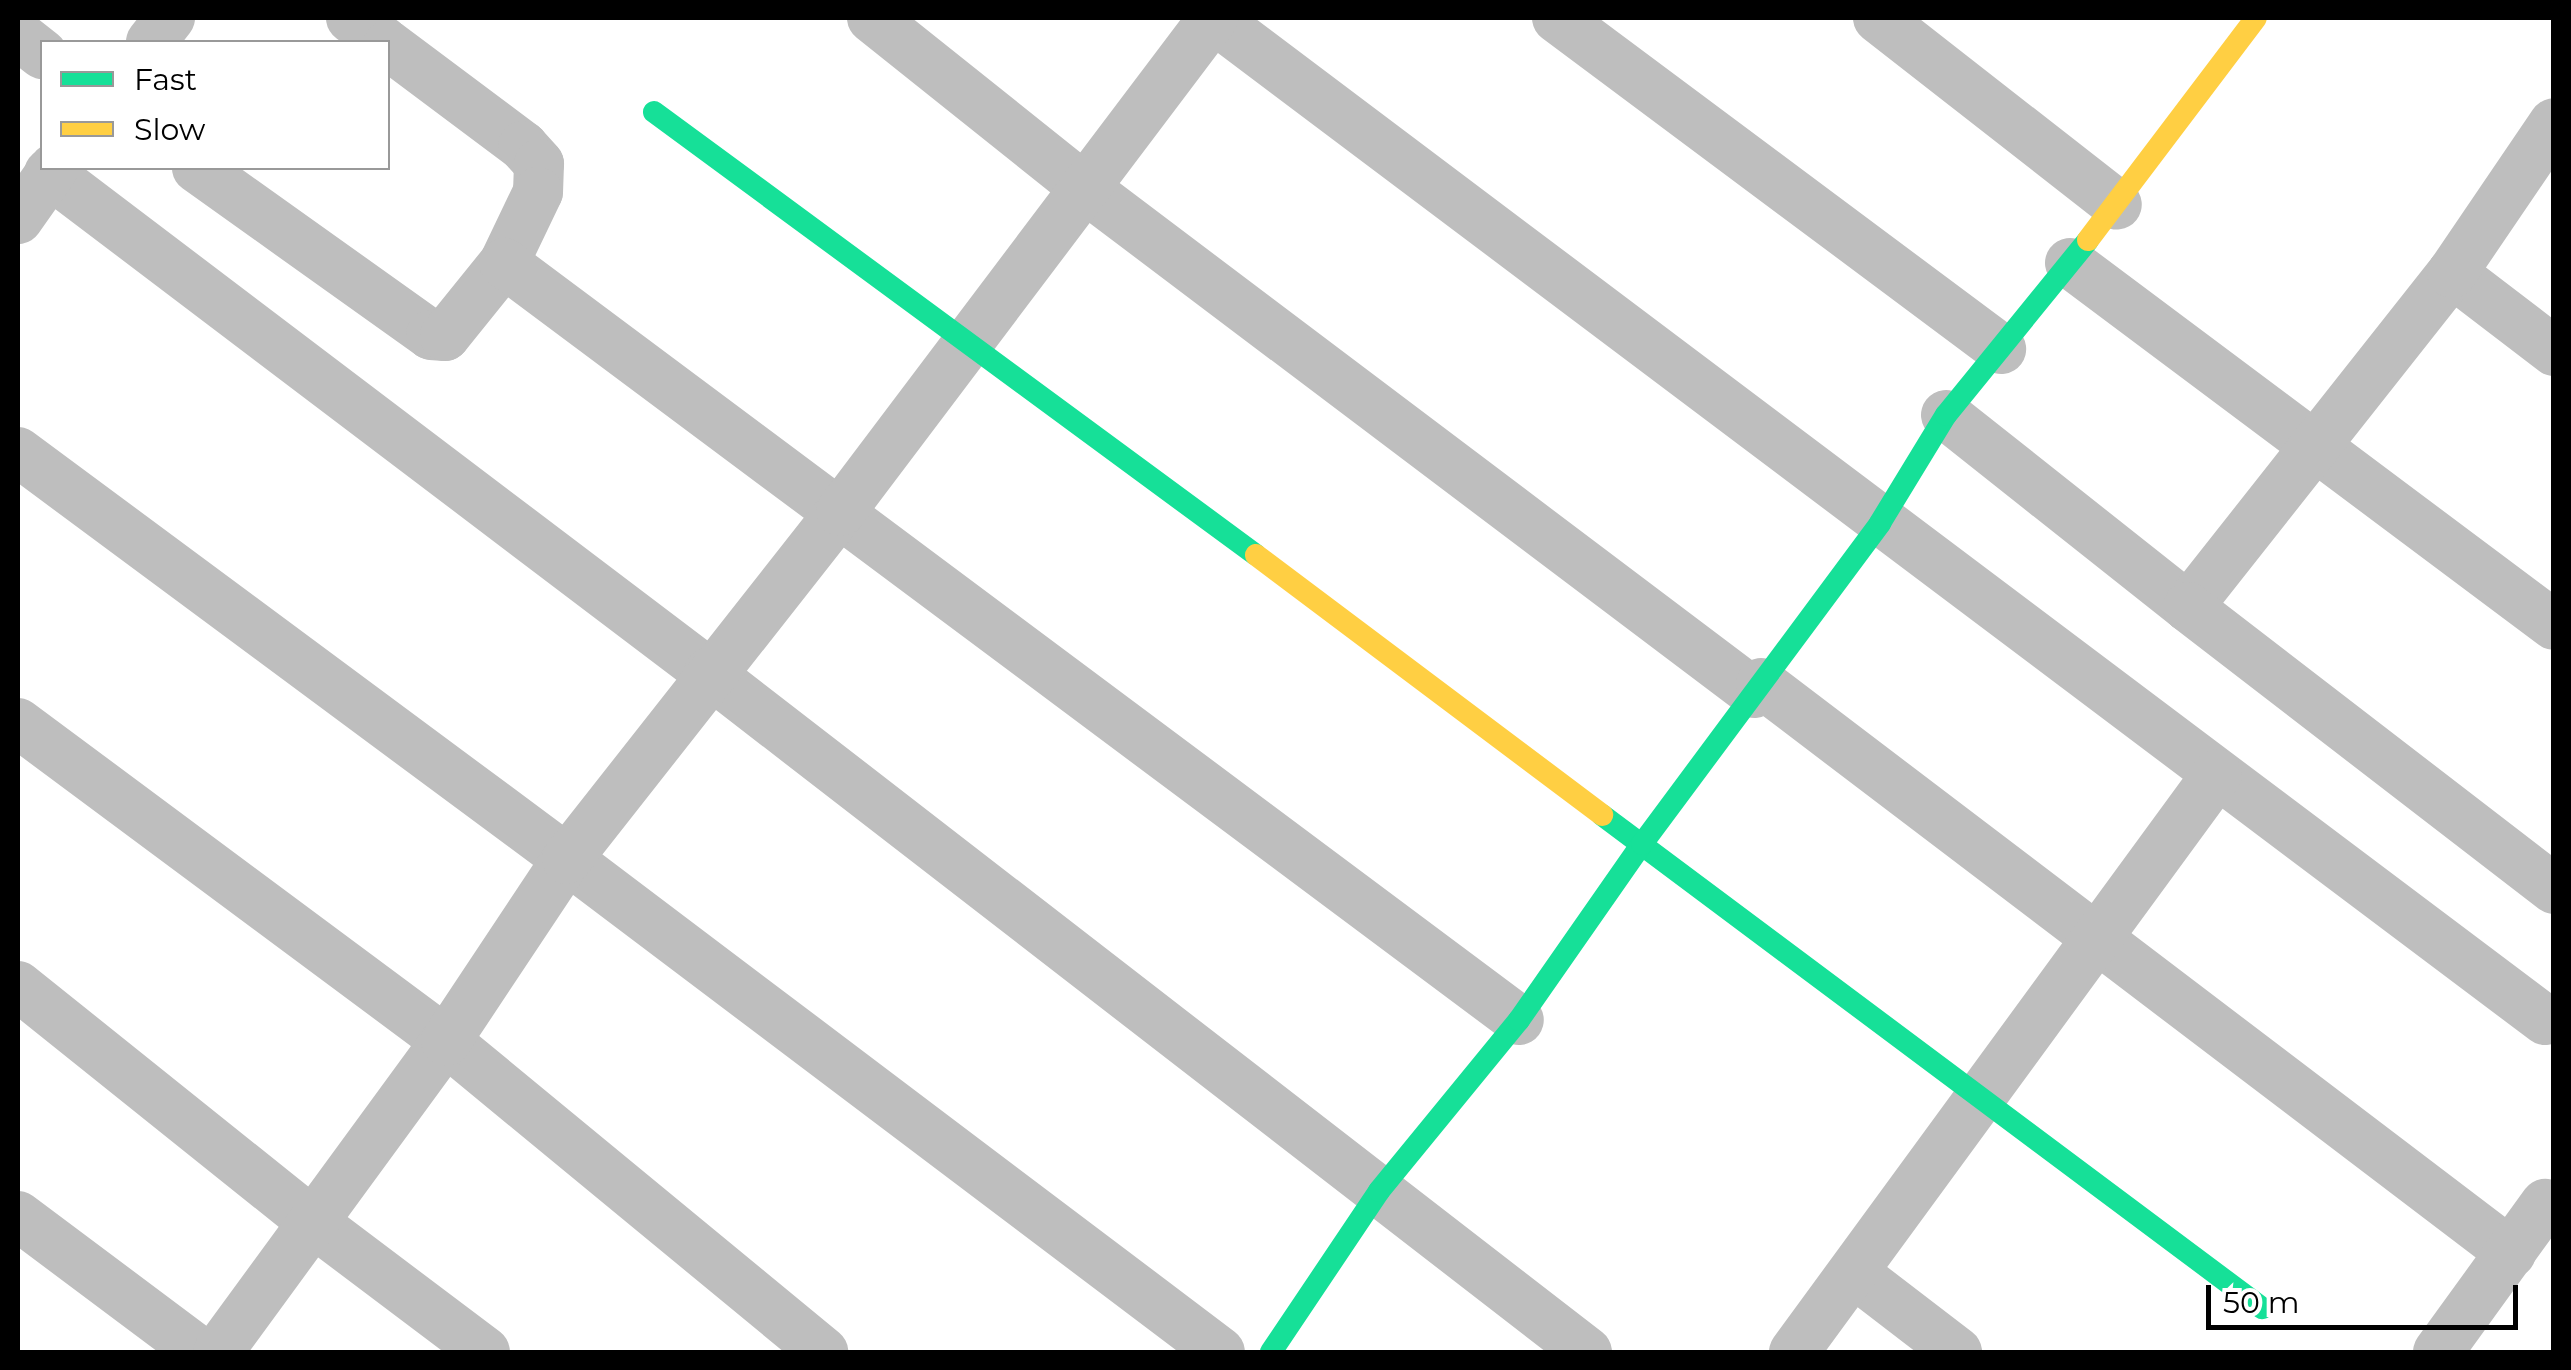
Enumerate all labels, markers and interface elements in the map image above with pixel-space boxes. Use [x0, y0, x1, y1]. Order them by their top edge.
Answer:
legend [40, 40, 390, 170]
text: Fast [134, 61, 197, 98]
text: Slow [134, 111, 205, 148]
scale bar [2211, 1265, 2524, 1327]
text: 50 m [2223, 1284, 2300, 1321]

